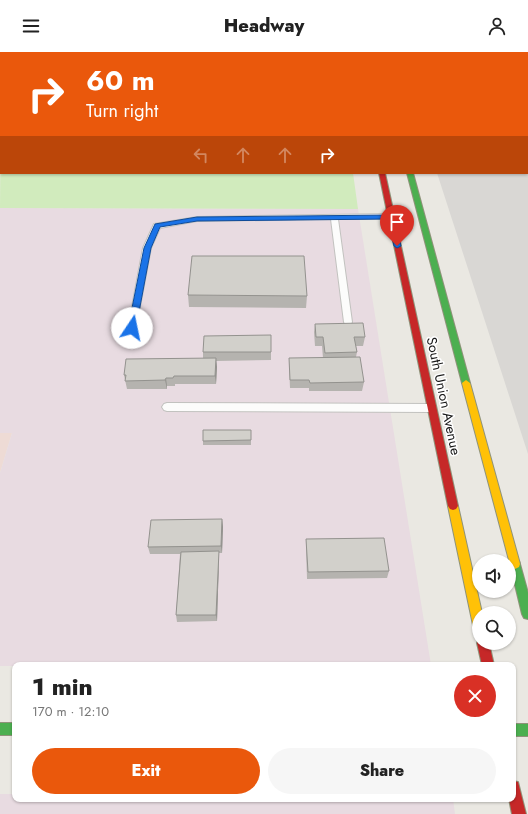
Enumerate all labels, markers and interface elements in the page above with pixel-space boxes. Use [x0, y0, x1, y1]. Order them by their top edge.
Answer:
text: Headway [224, 13, 304, 39]
icon: menu [20, 15, 42, 37]
icon: person [486, 15, 508, 37]
text: 60 m [86, 60, 155, 101]
icon: right [20, 68, 72, 120]
text: Turn right [86, 98, 158, 124]
icon: left [190, 144, 212, 166]
icon: ahead [232, 144, 254, 166]
icon: ahead [274, 144, 296, 166]
icon: right [316, 144, 338, 166]
pin [380, 205, 414, 246]
icon: arrive [386, 211, 408, 233]
position arrow [111, 307, 153, 349]
street label: South Union Avenue [422, 335, 466, 457]
map controls [472, 554, 516, 650]
button: sound [472, 554, 516, 598]
button: search [472, 606, 516, 650]
text: 1 min [32, 669, 93, 704]
button: close [454, 675, 496, 717]
text: 170 m · 12:10 [32, 702, 109, 721]
button: Exit [32, 748, 260, 794]
button: Share [268, 748, 496, 794]

